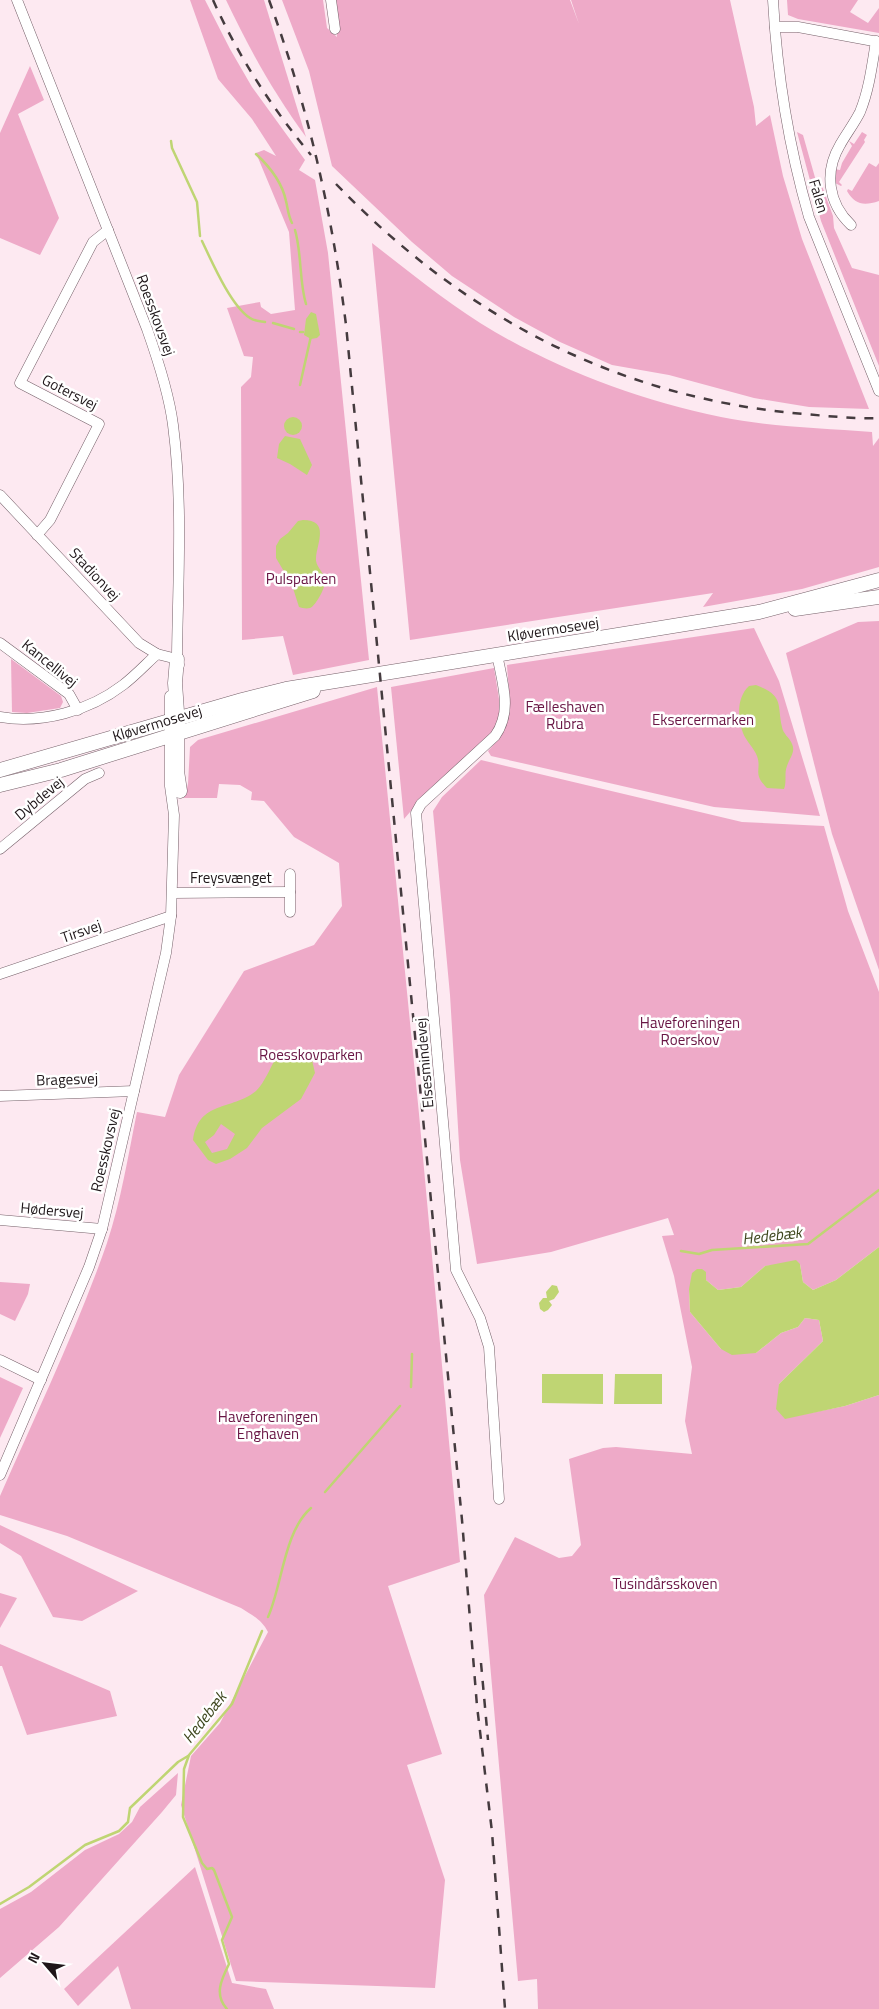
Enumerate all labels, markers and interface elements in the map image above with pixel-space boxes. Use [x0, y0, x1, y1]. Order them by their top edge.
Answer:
street label: Falen [803, 176, 835, 216]
street label: Roesskovsvej [131, 271, 181, 359]
street label: Gotersvej [38, 368, 102, 416]
street label: Stadionvej [64, 542, 126, 606]
park label: Pulsparken [266, 567, 336, 590]
street label: Kløvermosevej [506, 610, 600, 648]
street label: Kancellivej [17, 633, 83, 693]
park label: Fælleshaven Rubra [525, 695, 605, 735]
street label: Kløvermosevej [109, 698, 205, 748]
park label: Eksercermarken [652, 708, 754, 731]
street label: Dybdevej [9, 771, 69, 825]
street label: Freysvænget [190, 866, 273, 889]
street label: Tirsvej [58, 913, 104, 949]
park label: Haveforeningen Roerskov [640, 1011, 740, 1051]
street label: Elsesmindevej [409, 1017, 439, 1109]
park label: Roesskovparken [259, 1043, 363, 1066]
street label: Bragesvej [36, 1066, 98, 1092]
street label: Roesskovsvej [84, 1106, 126, 1194]
street label: Hødersvej [19, 1196, 85, 1224]
water label: Hedebæk [741, 1219, 805, 1251]
park label: Haveforeningen Enghaven [218, 1405, 318, 1445]
park label: Tusindårsskoven [613, 1572, 717, 1595]
water label: Hedebæk [176, 1685, 233, 1748]
north arrow [20, 1939, 70, 1989]
text: N [22, 1948, 45, 1967]

